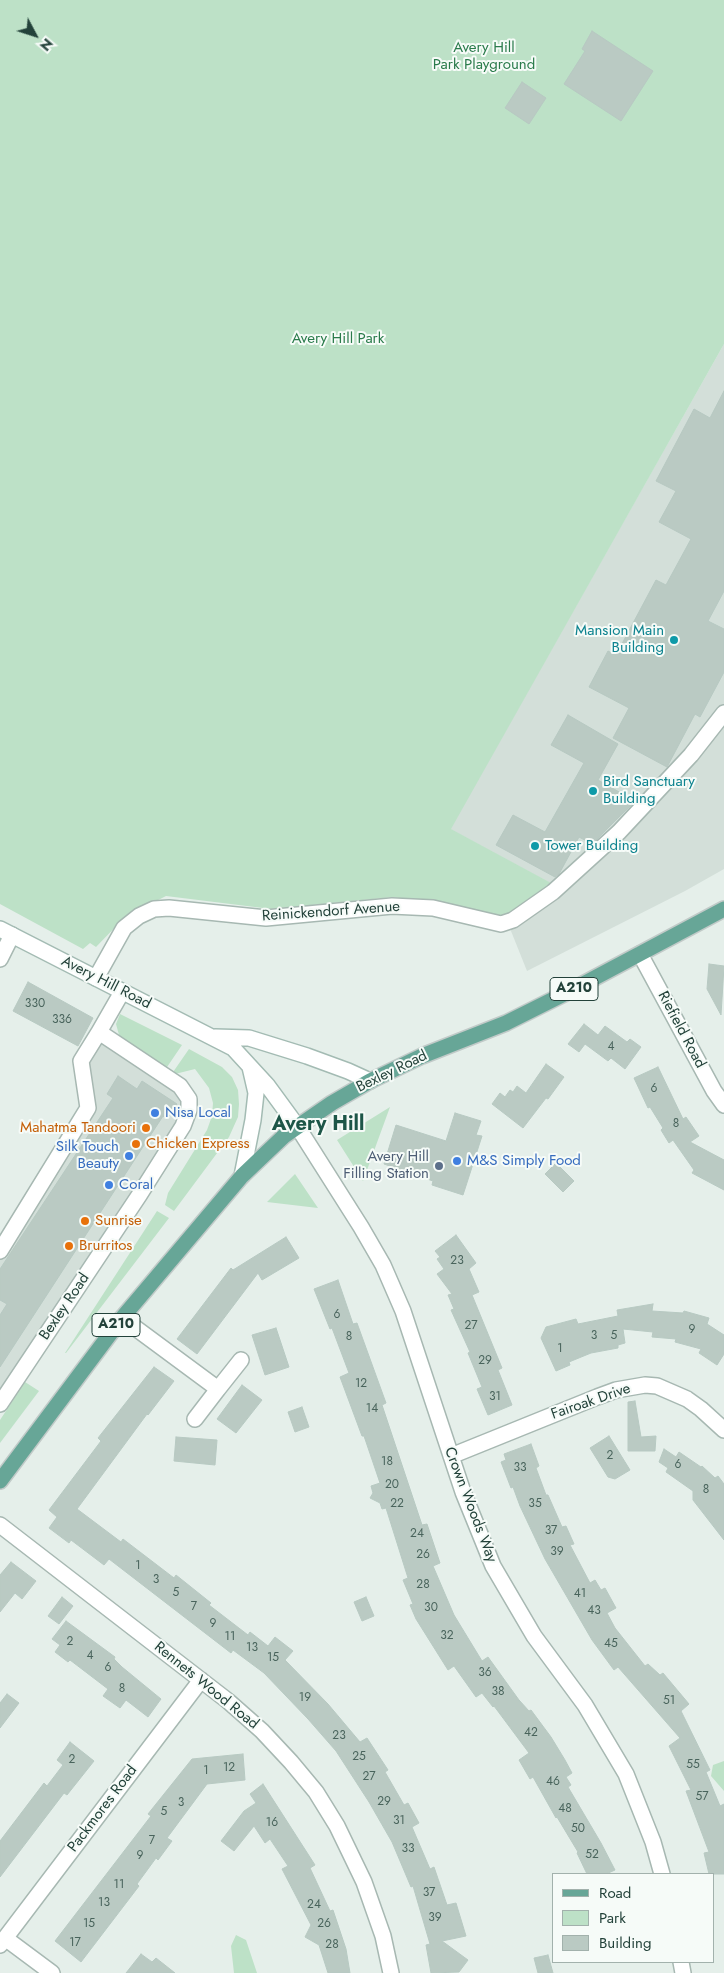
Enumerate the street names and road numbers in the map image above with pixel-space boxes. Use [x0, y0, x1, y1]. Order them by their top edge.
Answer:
street label: Reinickendorf Avenue [261, 898, 401, 926]
street label: Avery Hill Road [58, 953, 154, 1013]
road number: A210 [550, 978, 598, 1001]
street label: Riefield Road [653, 988, 709, 1072]
street label: Bexley Road [354, 1047, 430, 1097]
street label: Bexley Road [36, 1270, 94, 1344]
road number: A210 [92, 1314, 140, 1336]
street label: Fairoak Drive [549, 1380, 633, 1424]
street label: Crown Woods Way [440, 1445, 500, 1565]
street label: Rennets Wood Road [150, 1638, 262, 1734]
street label: Packmores Road [64, 1762, 142, 1856]

